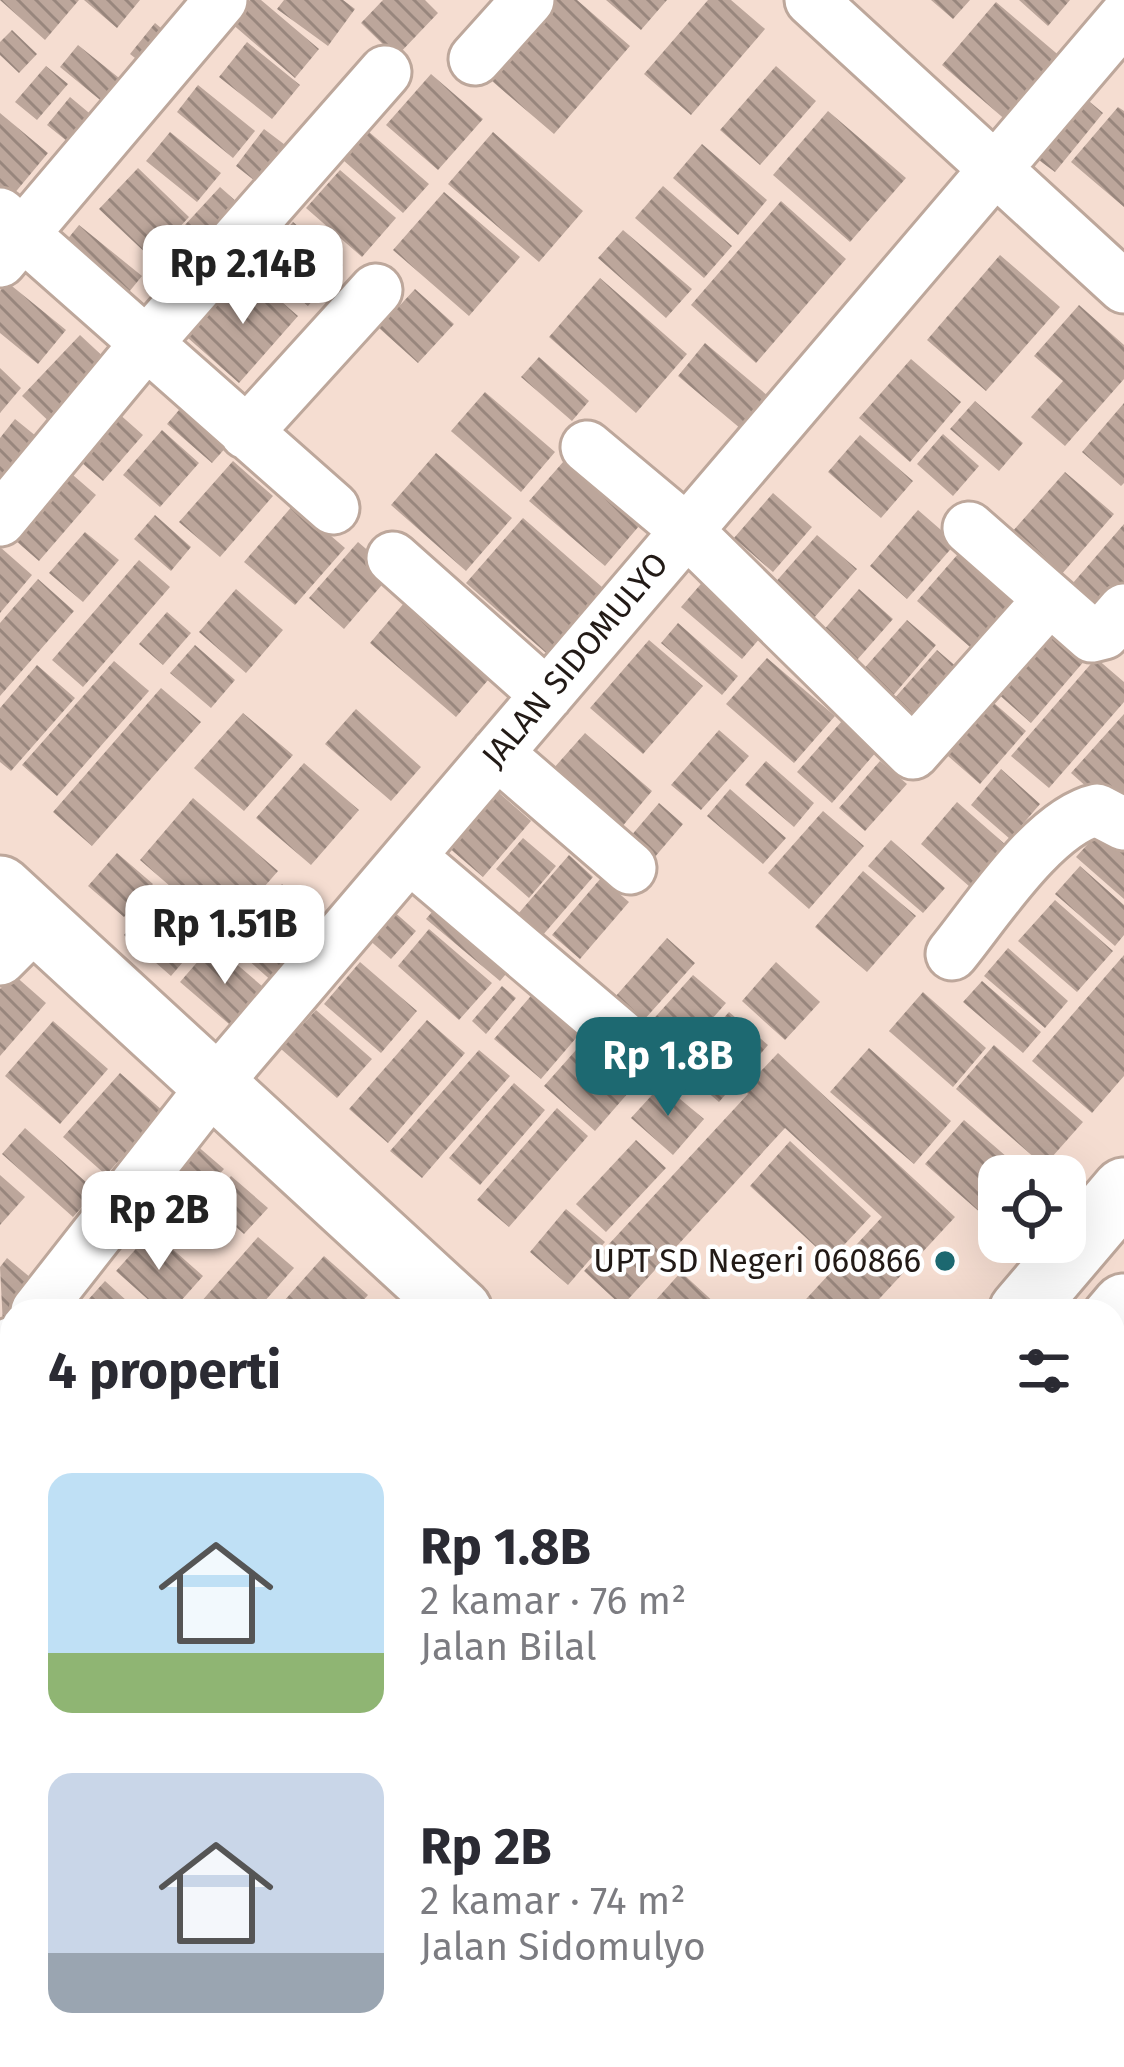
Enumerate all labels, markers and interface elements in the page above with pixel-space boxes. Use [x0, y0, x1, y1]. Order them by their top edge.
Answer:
pin: Rp 2.14B [119, 225, 367, 327]
text: Rp 2.14B [170, 241, 316, 287]
street label: JALAN SIDOMULYO [474, 544, 676, 776]
pin: Rp 1.51B [101, 885, 349, 987]
text: Rp 1.51B [152, 901, 298, 947]
pin: Rp 1.8B [557, 1017, 779, 1119]
text: Rp 1.8B [603, 1033, 733, 1079]
map controls [978, 1155, 1086, 1263]
button: locate [978, 1155, 1086, 1263]
pin: Rp 2B [75, 1171, 243, 1273]
text: Rp 2B [109, 1187, 209, 1233]
place label: UPT SD Negeri 060866 [593, 1241, 921, 1281]
marker: UPT SD Negeri 060866 [932, 1248, 958, 1274]
icon: filters [1011, 1338, 1077, 1404]
text: 4 properti [48, 1340, 281, 1402]
text: Rp 1.8B [420, 1516, 591, 1578]
icon: home [144, 1521, 288, 1665]
text: 2 kamar · 76 m² [420, 1578, 686, 1624]
text: Jalan Bilal [420, 1624, 597, 1670]
text: Rp 2B [420, 1816, 552, 1878]
icon: home [144, 1821, 288, 1965]
text: 2 kamar · 74 m² [420, 1878, 686, 1924]
text: Jalan Sidomulyo [420, 1924, 706, 1970]

